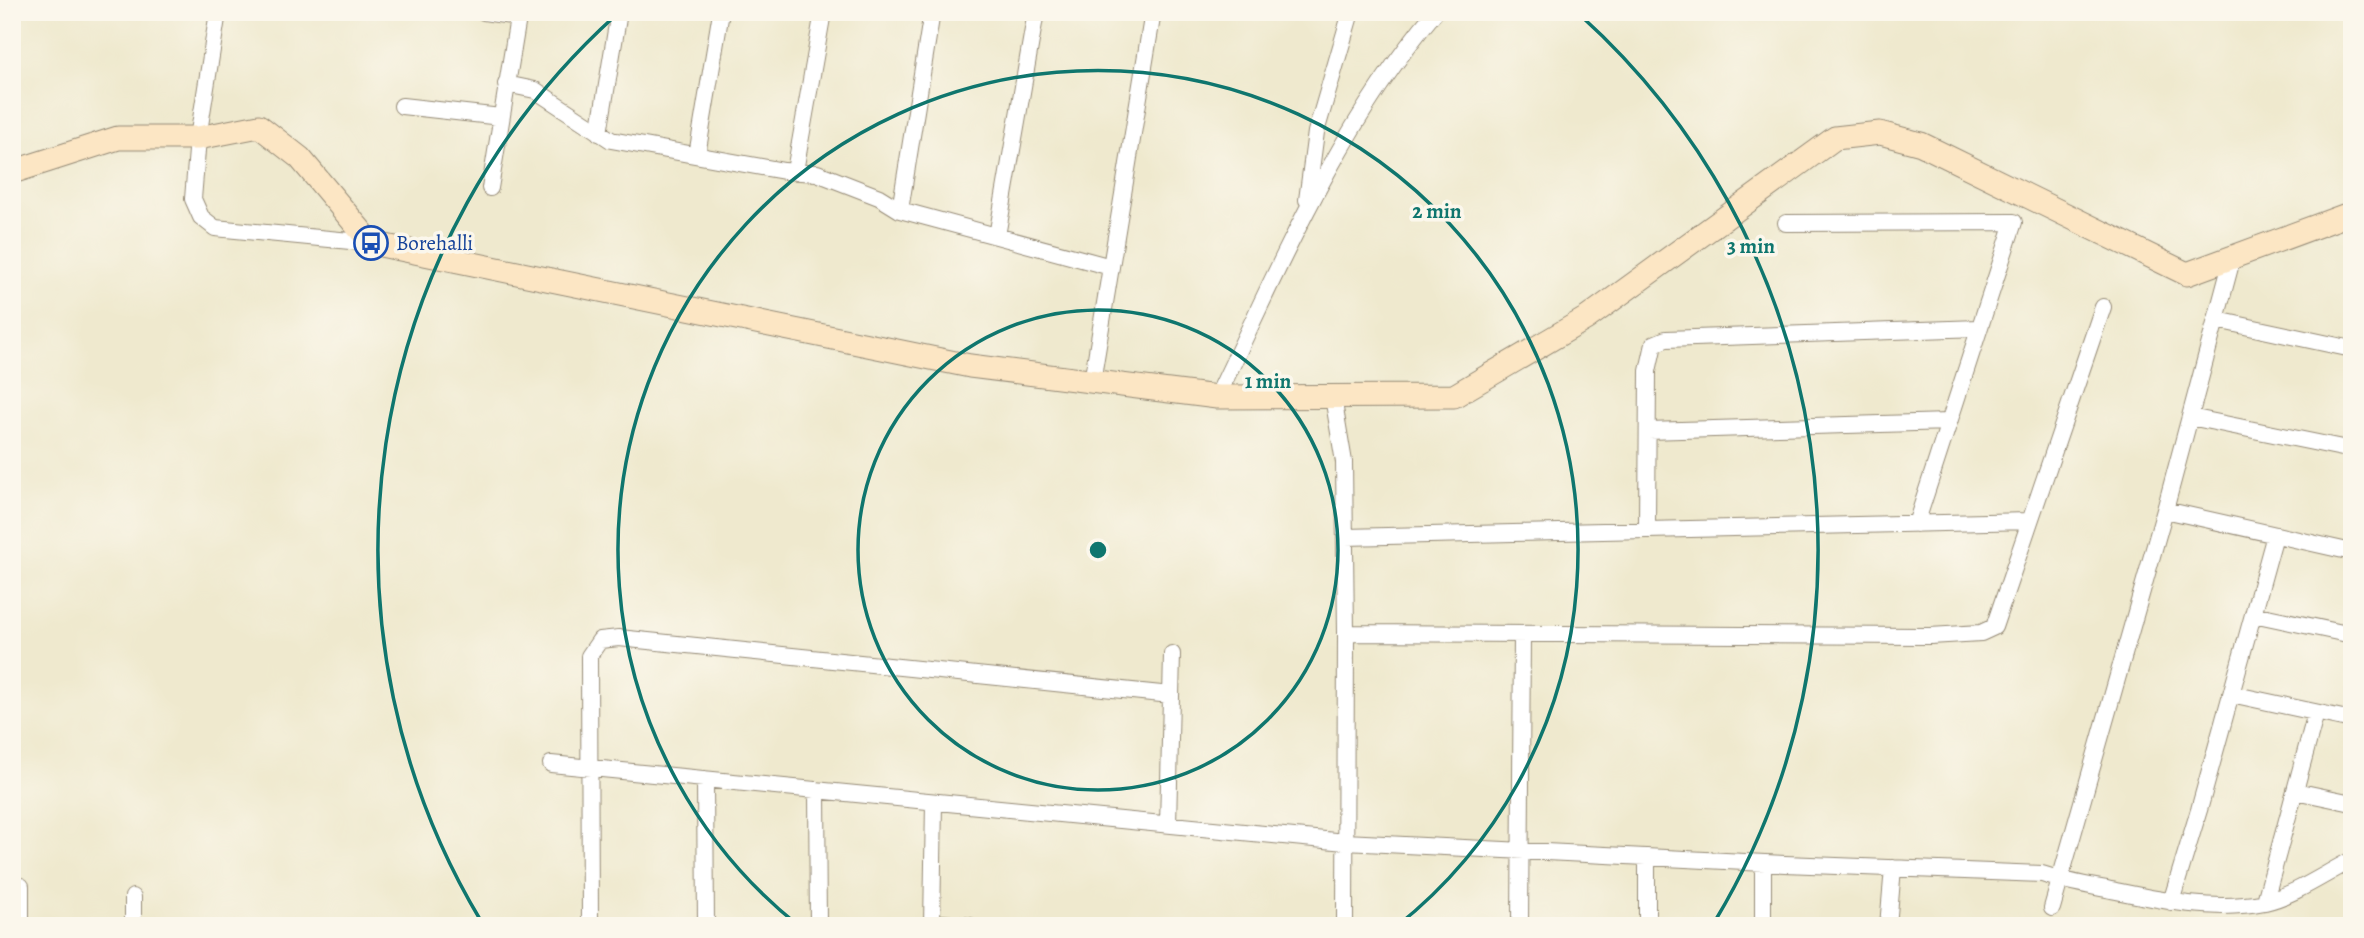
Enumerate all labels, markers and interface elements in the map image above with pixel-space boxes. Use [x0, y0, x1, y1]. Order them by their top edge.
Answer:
text: 2 min [1412, 197, 1462, 225]
bus stop icon: Borehalli [352, 224, 390, 262]
place label: Borehalli [396, 229, 473, 257]
text: 3 min [1727, 232, 1775, 260]
text: 1 min [1245, 367, 1292, 395]
centre of rings [1086, 538, 1110, 562]

